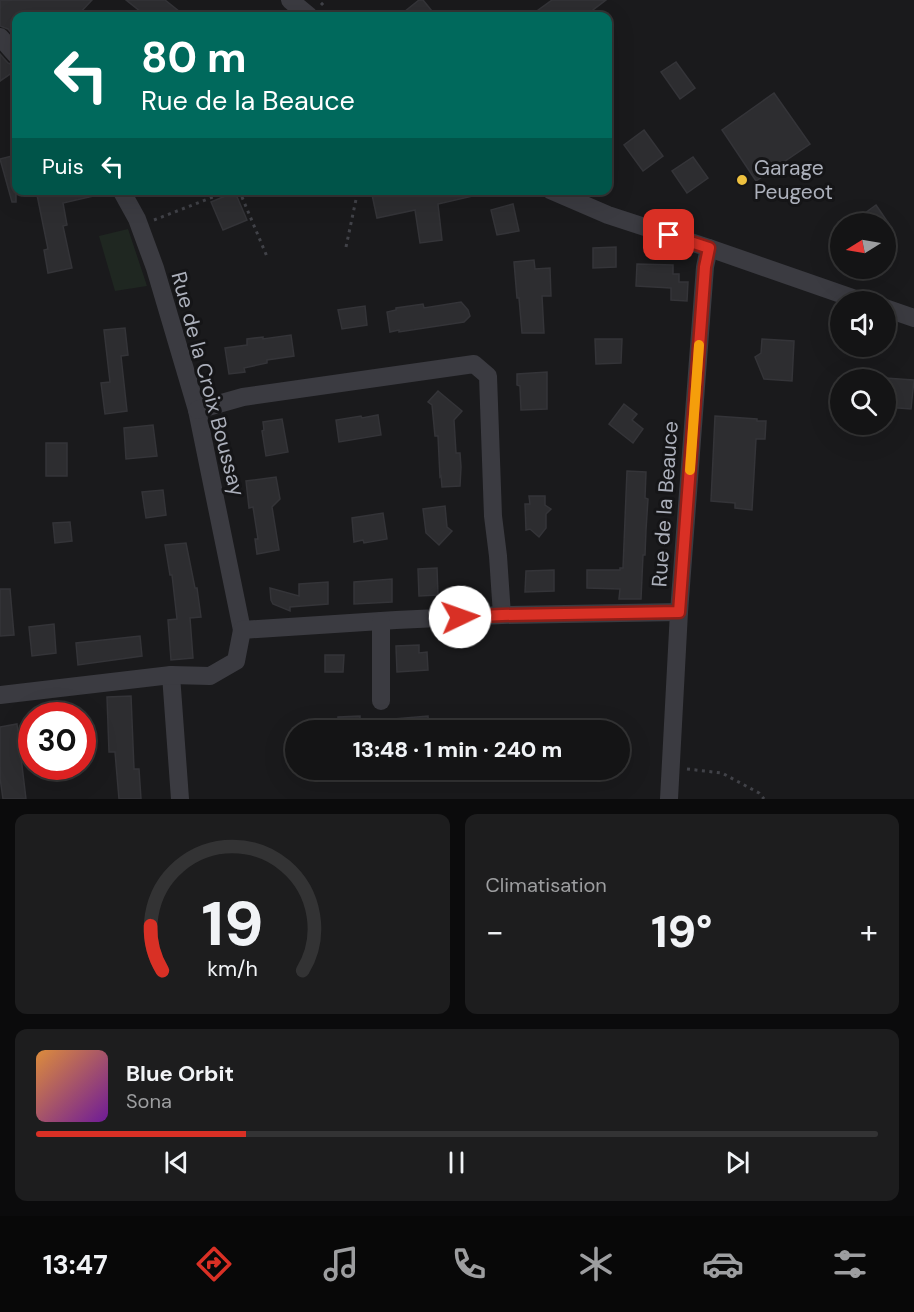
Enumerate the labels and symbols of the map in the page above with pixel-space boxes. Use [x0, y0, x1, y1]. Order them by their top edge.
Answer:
place label: Garage Peugeot [754, 154, 833, 206]
marker: Garage Peugeot [735, 173, 749, 187]
pin [643, 209, 694, 260]
north arrow [830, 213, 896, 279]
street label: Rue de la Croix Boussay [165, 269, 252, 500]
street label: Rue de la Beauce [645, 420, 685, 588]
position arrow [428, 585, 492, 649]
speed limit sign: 30 [18, 702, 96, 780]

